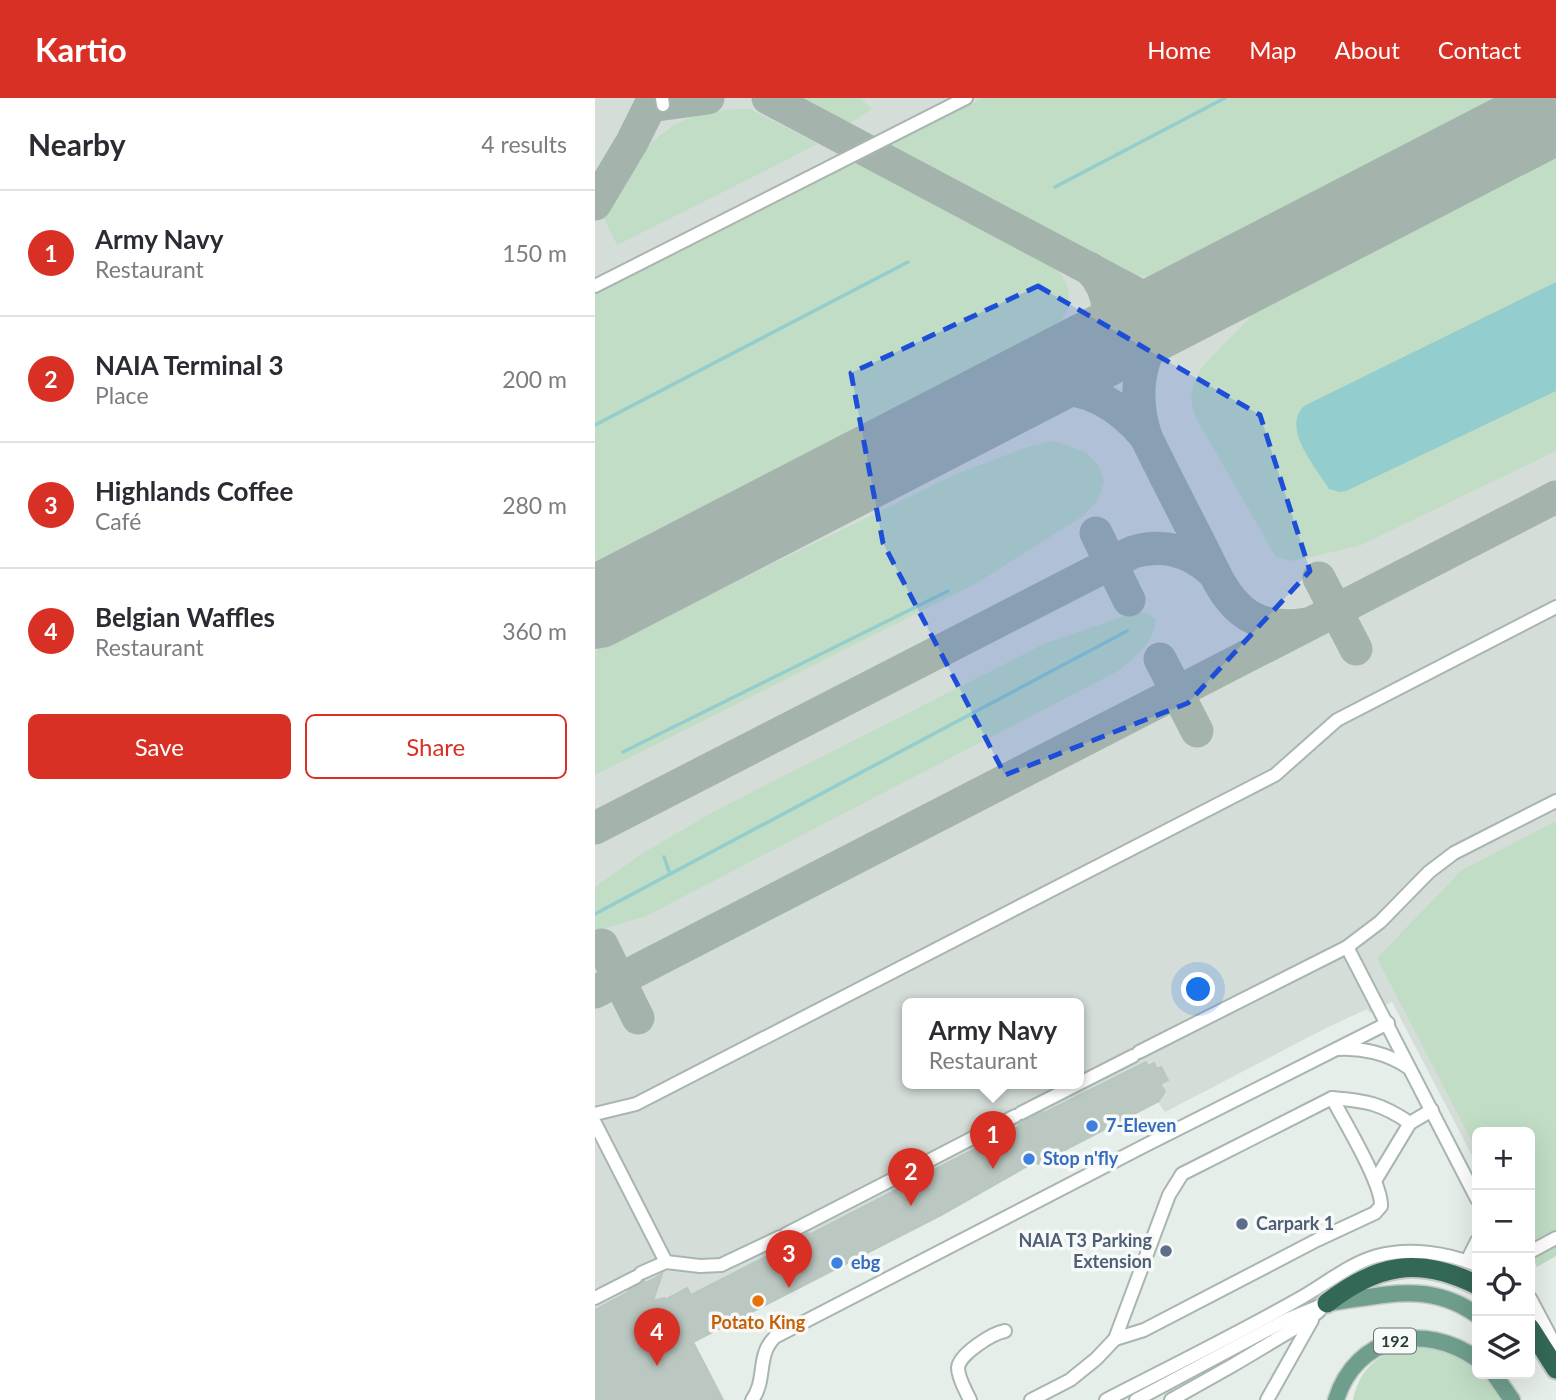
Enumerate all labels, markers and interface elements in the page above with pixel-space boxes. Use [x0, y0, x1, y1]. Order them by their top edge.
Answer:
text: Kartio [35, 29, 127, 69]
text: Home [1147, 35, 1211, 64]
text: Map [1249, 35, 1297, 64]
text: About [1335, 35, 1400, 64]
text: Contact [1438, 35, 1521, 64]
text: Nearby [28, 126, 126, 162]
text: 4 results [481, 130, 567, 158]
text: Army Navy [95, 223, 224, 255]
text: 1 [44, 239, 58, 267]
text: 150 m [502, 239, 567, 267]
text: Restaurant [95, 255, 204, 283]
text: NAIA Terminal 3 [95, 349, 284, 381]
text: 2 [44, 365, 58, 393]
text: 200 m [502, 365, 567, 393]
text: Place [95, 381, 149, 409]
text: Highlands Coffee [95, 475, 293, 507]
text: 3 [44, 491, 58, 519]
text: 280 m [502, 491, 567, 519]
text: Café [95, 507, 141, 535]
text: Belgian Waffles [95, 601, 275, 633]
text: 4 [44, 617, 58, 645]
text: 360 m [502, 617, 567, 645]
text: Restaurant [95, 633, 204, 661]
button: Save [28, 714, 291, 779]
button: Share [305, 714, 567, 779]
your location [1181, 972, 1215, 1006]
popup [902, 998, 1084, 1089]
text: Army Navy [929, 1014, 1057, 1046]
text: Restaurant [929, 1046, 1038, 1074]
pin: 1 [970, 1111, 1016, 1169]
place label: 7-Eleven [1106, 1114, 1176, 1136]
marker: 7-Eleven [1084, 1118, 1100, 1134]
map controls [1472, 1127, 1535, 1379]
button: + [1472, 1127, 1535, 1190]
place label: Stop n'fly [1043, 1147, 1119, 1169]
pin: 2 [888, 1148, 934, 1206]
marker: Stop n'fly [1021, 1151, 1037, 1167]
button: − [1472, 1190, 1535, 1253]
place label: Carpark 1 [1256, 1212, 1334, 1234]
marker: Carpark 1 [1234, 1216, 1250, 1232]
place label: NAIA T3 Parking Extension [1018, 1229, 1152, 1272]
pin: 3 [766, 1230, 812, 1288]
marker: NAIA T3 Parking Extension [1158, 1243, 1174, 1259]
place label: ebg [851, 1251, 881, 1273]
button: locate [1472, 1253, 1535, 1316]
marker: ebg [829, 1255, 845, 1271]
marker: Potato King [750, 1293, 766, 1309]
pin: 4 [634, 1308, 680, 1366]
place label: Potato King [711, 1311, 806, 1333]
button: layers [1472, 1316, 1535, 1379]
road number: 192 [1374, 1329, 1416, 1354]

